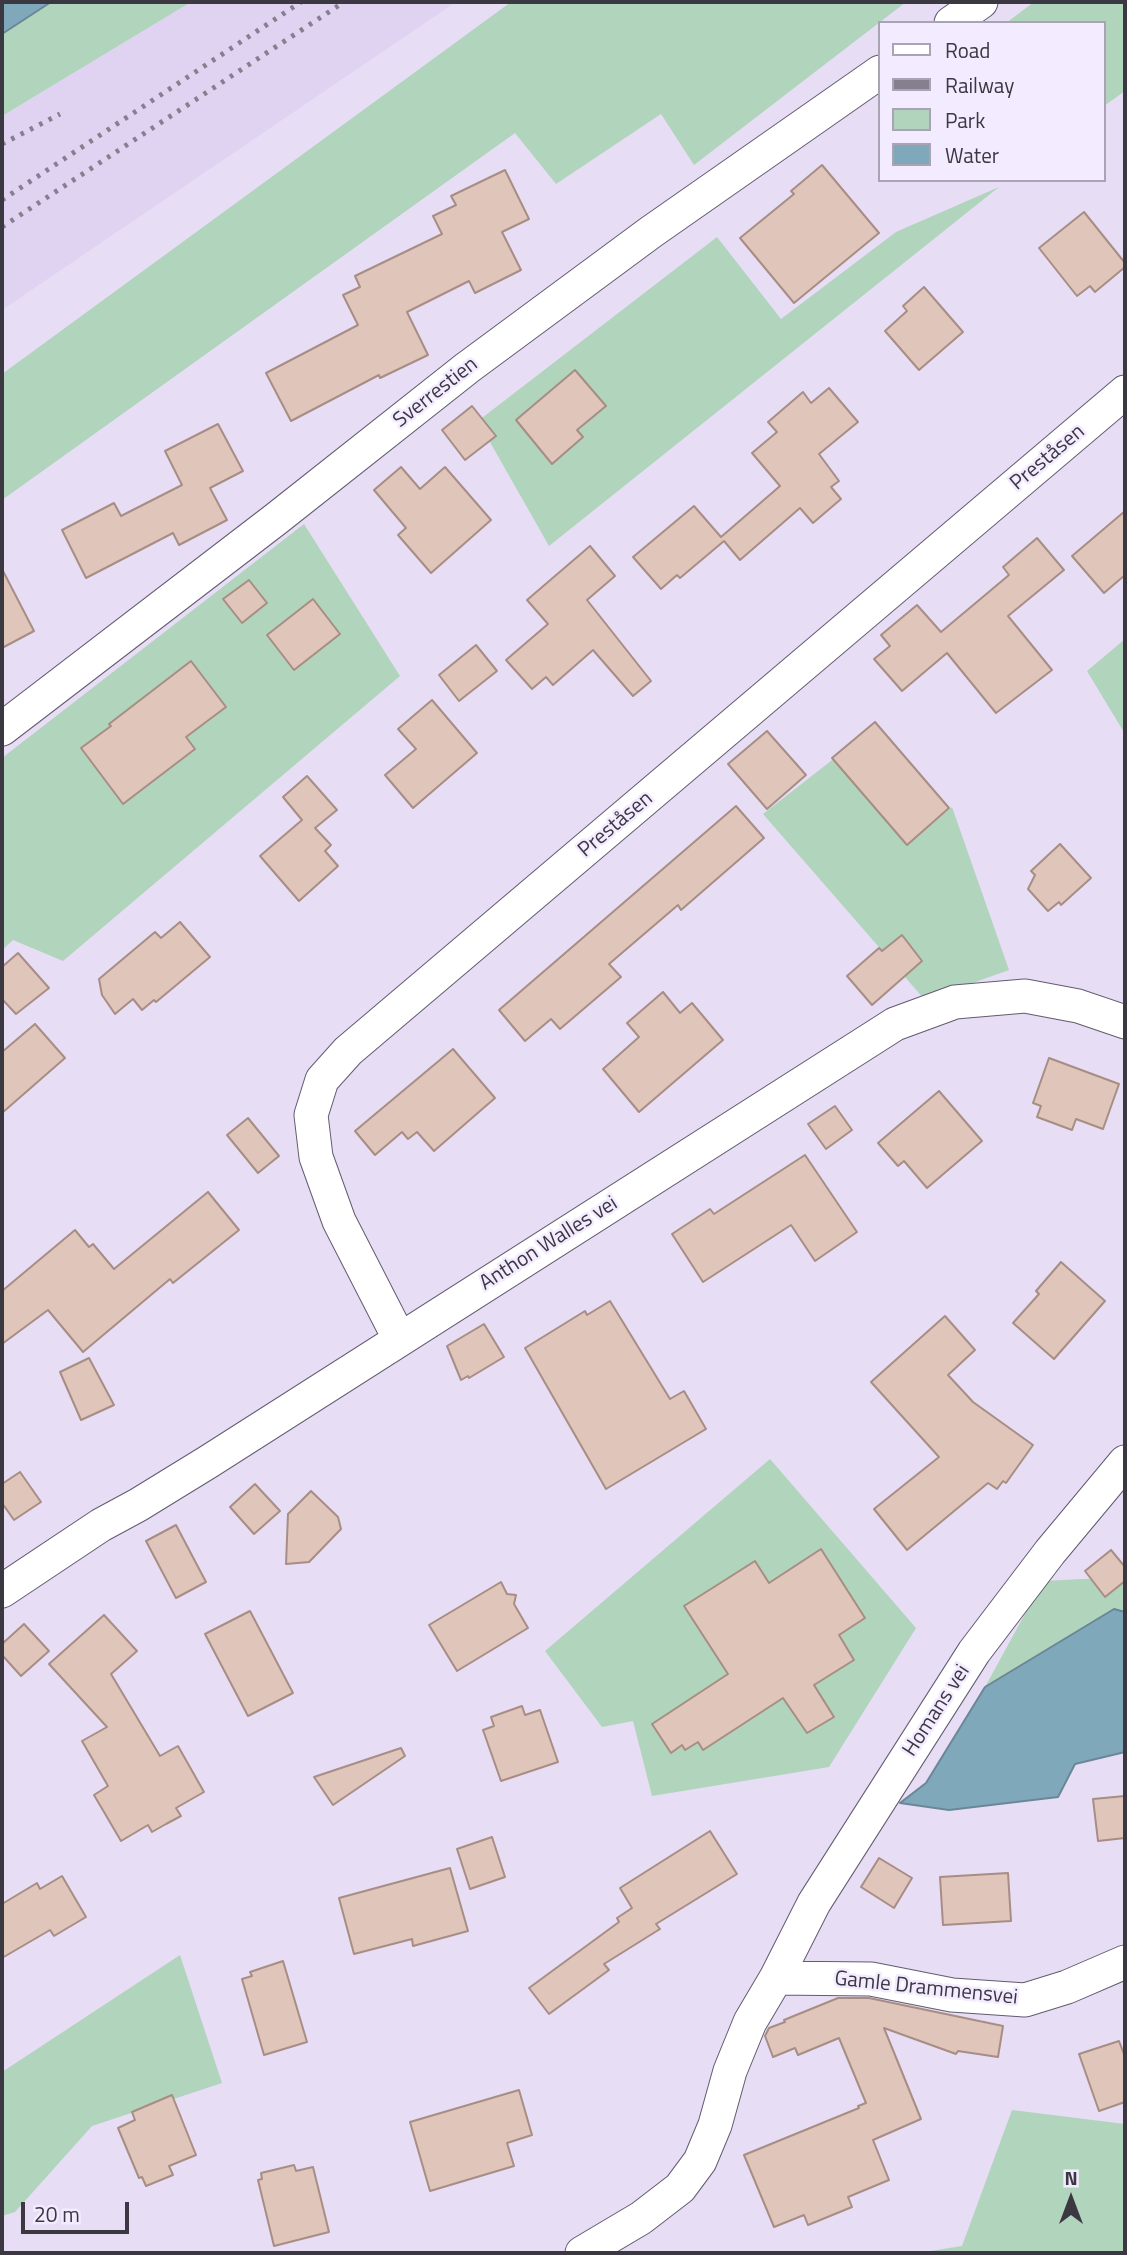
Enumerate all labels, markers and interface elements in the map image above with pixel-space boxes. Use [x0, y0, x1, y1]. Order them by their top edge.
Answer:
legend [878, 21, 1106, 182]
text: Road [945, 34, 990, 66]
text: Railway [945, 69, 1014, 101]
text: Park [945, 104, 985, 136]
text: Water [945, 139, 999, 171]
street label: Sverrestien [389, 352, 483, 434]
street label: Preståsen [1006, 420, 1090, 496]
street label: Preståsen [574, 787, 658, 863]
street label: Anthon Walles vei [475, 1191, 623, 1297]
street label: Homans vei [898, 1661, 976, 1761]
street label: Gamle Drammensvei [833, 1967, 1019, 2011]
text: N [1064, 2163, 1078, 2192]
north arrow [1036, 2164, 1106, 2234]
scale bar [24, 2188, 133, 2232]
text: 20 m [34, 2198, 80, 2230]

